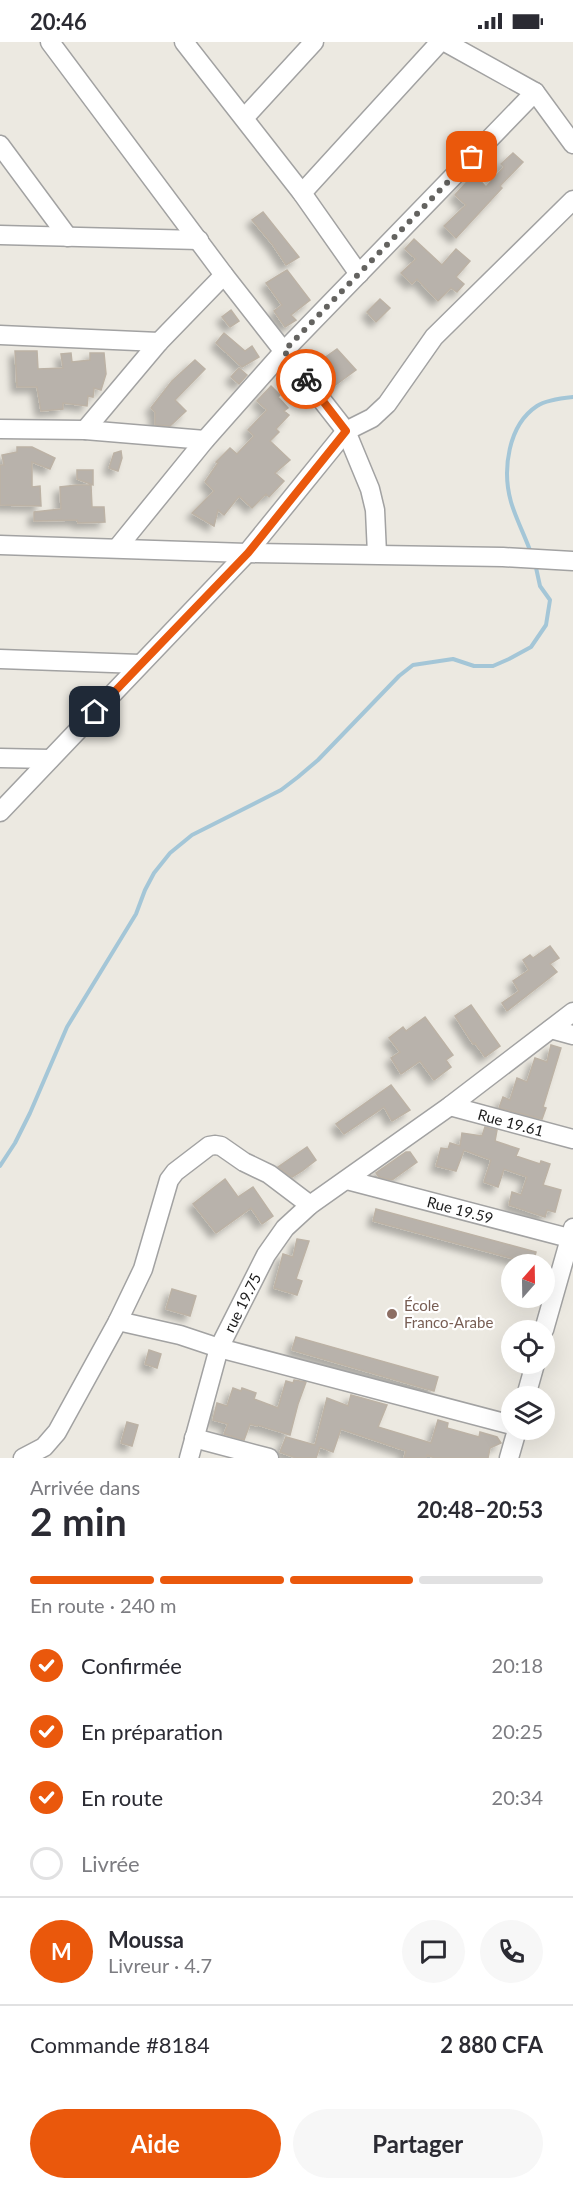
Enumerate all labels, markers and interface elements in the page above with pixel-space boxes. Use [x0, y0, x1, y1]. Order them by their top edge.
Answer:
text: 20:46 [30, 8, 87, 35]
pin [446, 131, 497, 182]
icon: bag [455, 140, 488, 173]
courier [276, 349, 336, 409]
icon: bike [290, 363, 323, 396]
pin [69, 686, 120, 737]
icon: home [78, 695, 111, 728]
street label: Rue 19.61 [476, 1105, 546, 1140]
street label: Rue 19.59 [425, 1192, 495, 1227]
north arrow [501, 1254, 555, 1308]
map controls [501, 1254, 555, 1440]
street label: rue 19.75 [220, 1270, 264, 1335]
place label: École Franco-Arabe [404, 1296, 493, 1331]
marker: École Franco-Arabe [385, 1307, 399, 1321]
button: locate [501, 1320, 555, 1374]
button: layers [501, 1386, 555, 1440]
text: Arrivée dans [30, 1475, 140, 1499]
text: 20:48–20:53 [417, 1496, 543, 1523]
text: 2 min [30, 1498, 127, 1544]
text: En route · 240 m [30, 1593, 176, 1617]
icon: check [30, 1649, 63, 1682]
text: Confirmée [81, 1652, 182, 1679]
text: 20:18 [492, 1653, 543, 1677]
icon: check [30, 1715, 63, 1748]
text: En préparation [81, 1718, 223, 1745]
text: 20:25 [492, 1719, 543, 1743]
icon: check [30, 1781, 63, 1814]
text: En route [81, 1784, 163, 1811]
text: 20:34 [492, 1785, 543, 1809]
text: Livrée [81, 1850, 140, 1877]
button: chat [402, 1920, 465, 1983]
button: phone [480, 1920, 543, 1983]
text: Moussa [108, 1926, 184, 1953]
text: M [51, 1938, 72, 1965]
text: Livreur · 4.7 [108, 1953, 212, 1977]
text: Commande #8184 [30, 2031, 210, 2058]
text: 2 880 CFA [440, 2031, 543, 2058]
button: Aide [30, 2109, 281, 2178]
button: Partager [293, 2109, 543, 2178]

